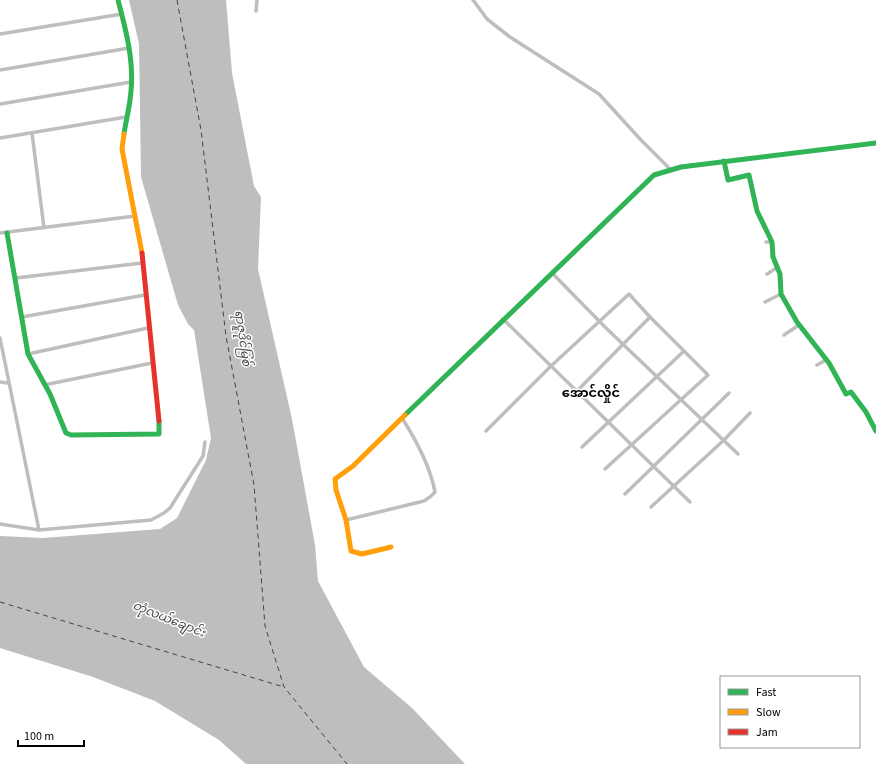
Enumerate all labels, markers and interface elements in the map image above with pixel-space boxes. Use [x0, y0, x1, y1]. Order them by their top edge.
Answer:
water label: ရာဇူဒိုင်မြစ် [229, 309, 256, 368]
district label: အောင်လှိုင် [562, 383, 621, 403]
water label: တုံလယ်ချောင်း [130, 596, 209, 643]
legend [720, 676, 860, 748]
text: Fast [756, 684, 776, 701]
text: Slow [756, 704, 781, 721]
scale bar [18, 722, 84, 748]
text: Jam [756, 724, 778, 741]
text: 100 m [24, 728, 54, 745]

